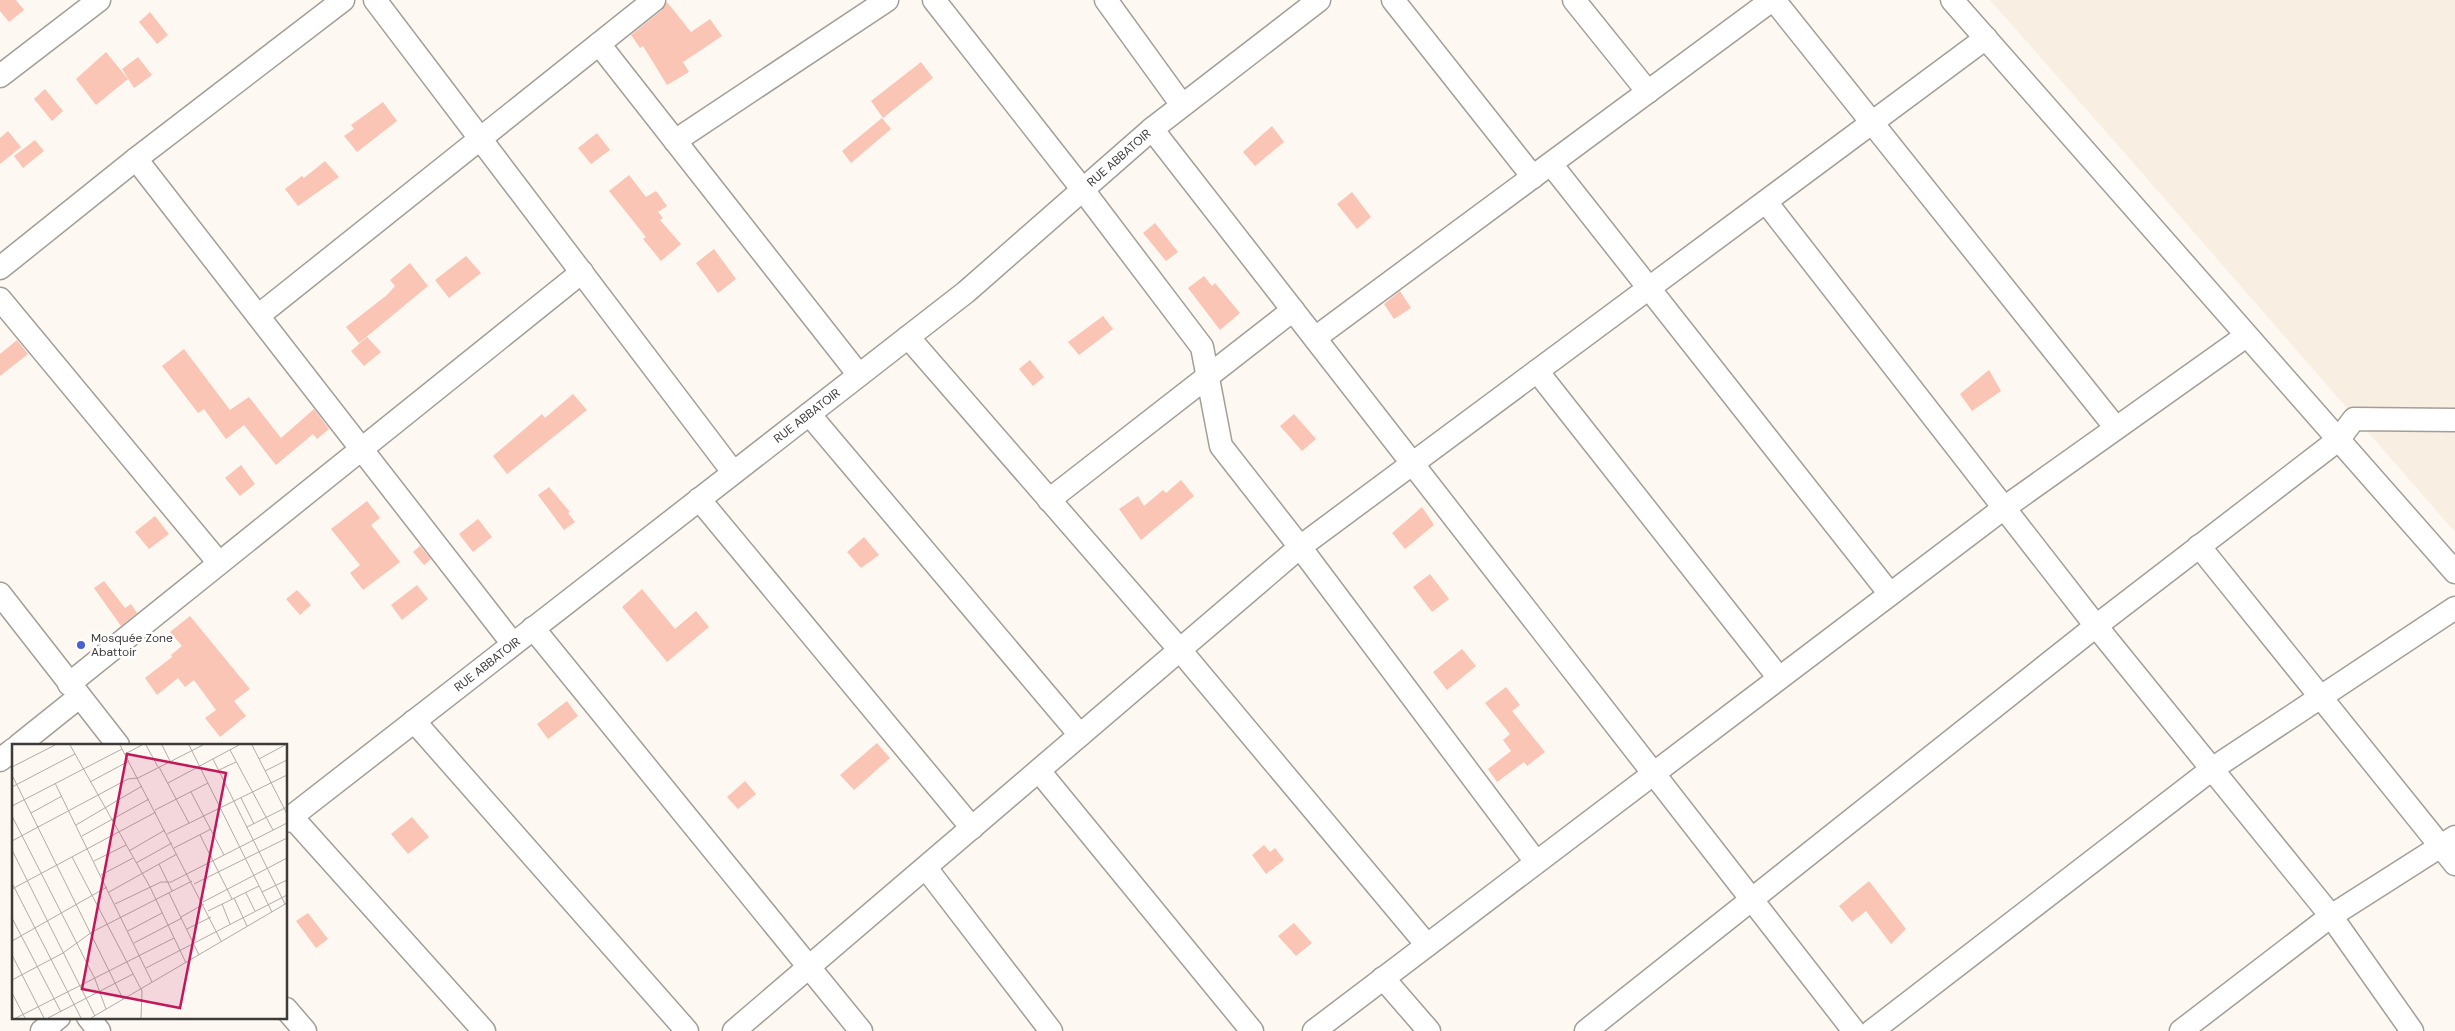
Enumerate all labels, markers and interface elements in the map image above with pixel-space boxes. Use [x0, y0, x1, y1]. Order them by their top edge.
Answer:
street label: RUE ABBATOIR [1084, 126, 1154, 190]
street label: RUE ABBATOIR [770, 385, 843, 447]
place label: Mosquée Zone Abattoir [91, 630, 173, 660]
street label: RUE ABBATOIR [451, 634, 524, 695]
marker: Mosquée Zone Abattoir [75, 639, 87, 651]
inset map [12, 744, 288, 1018]

